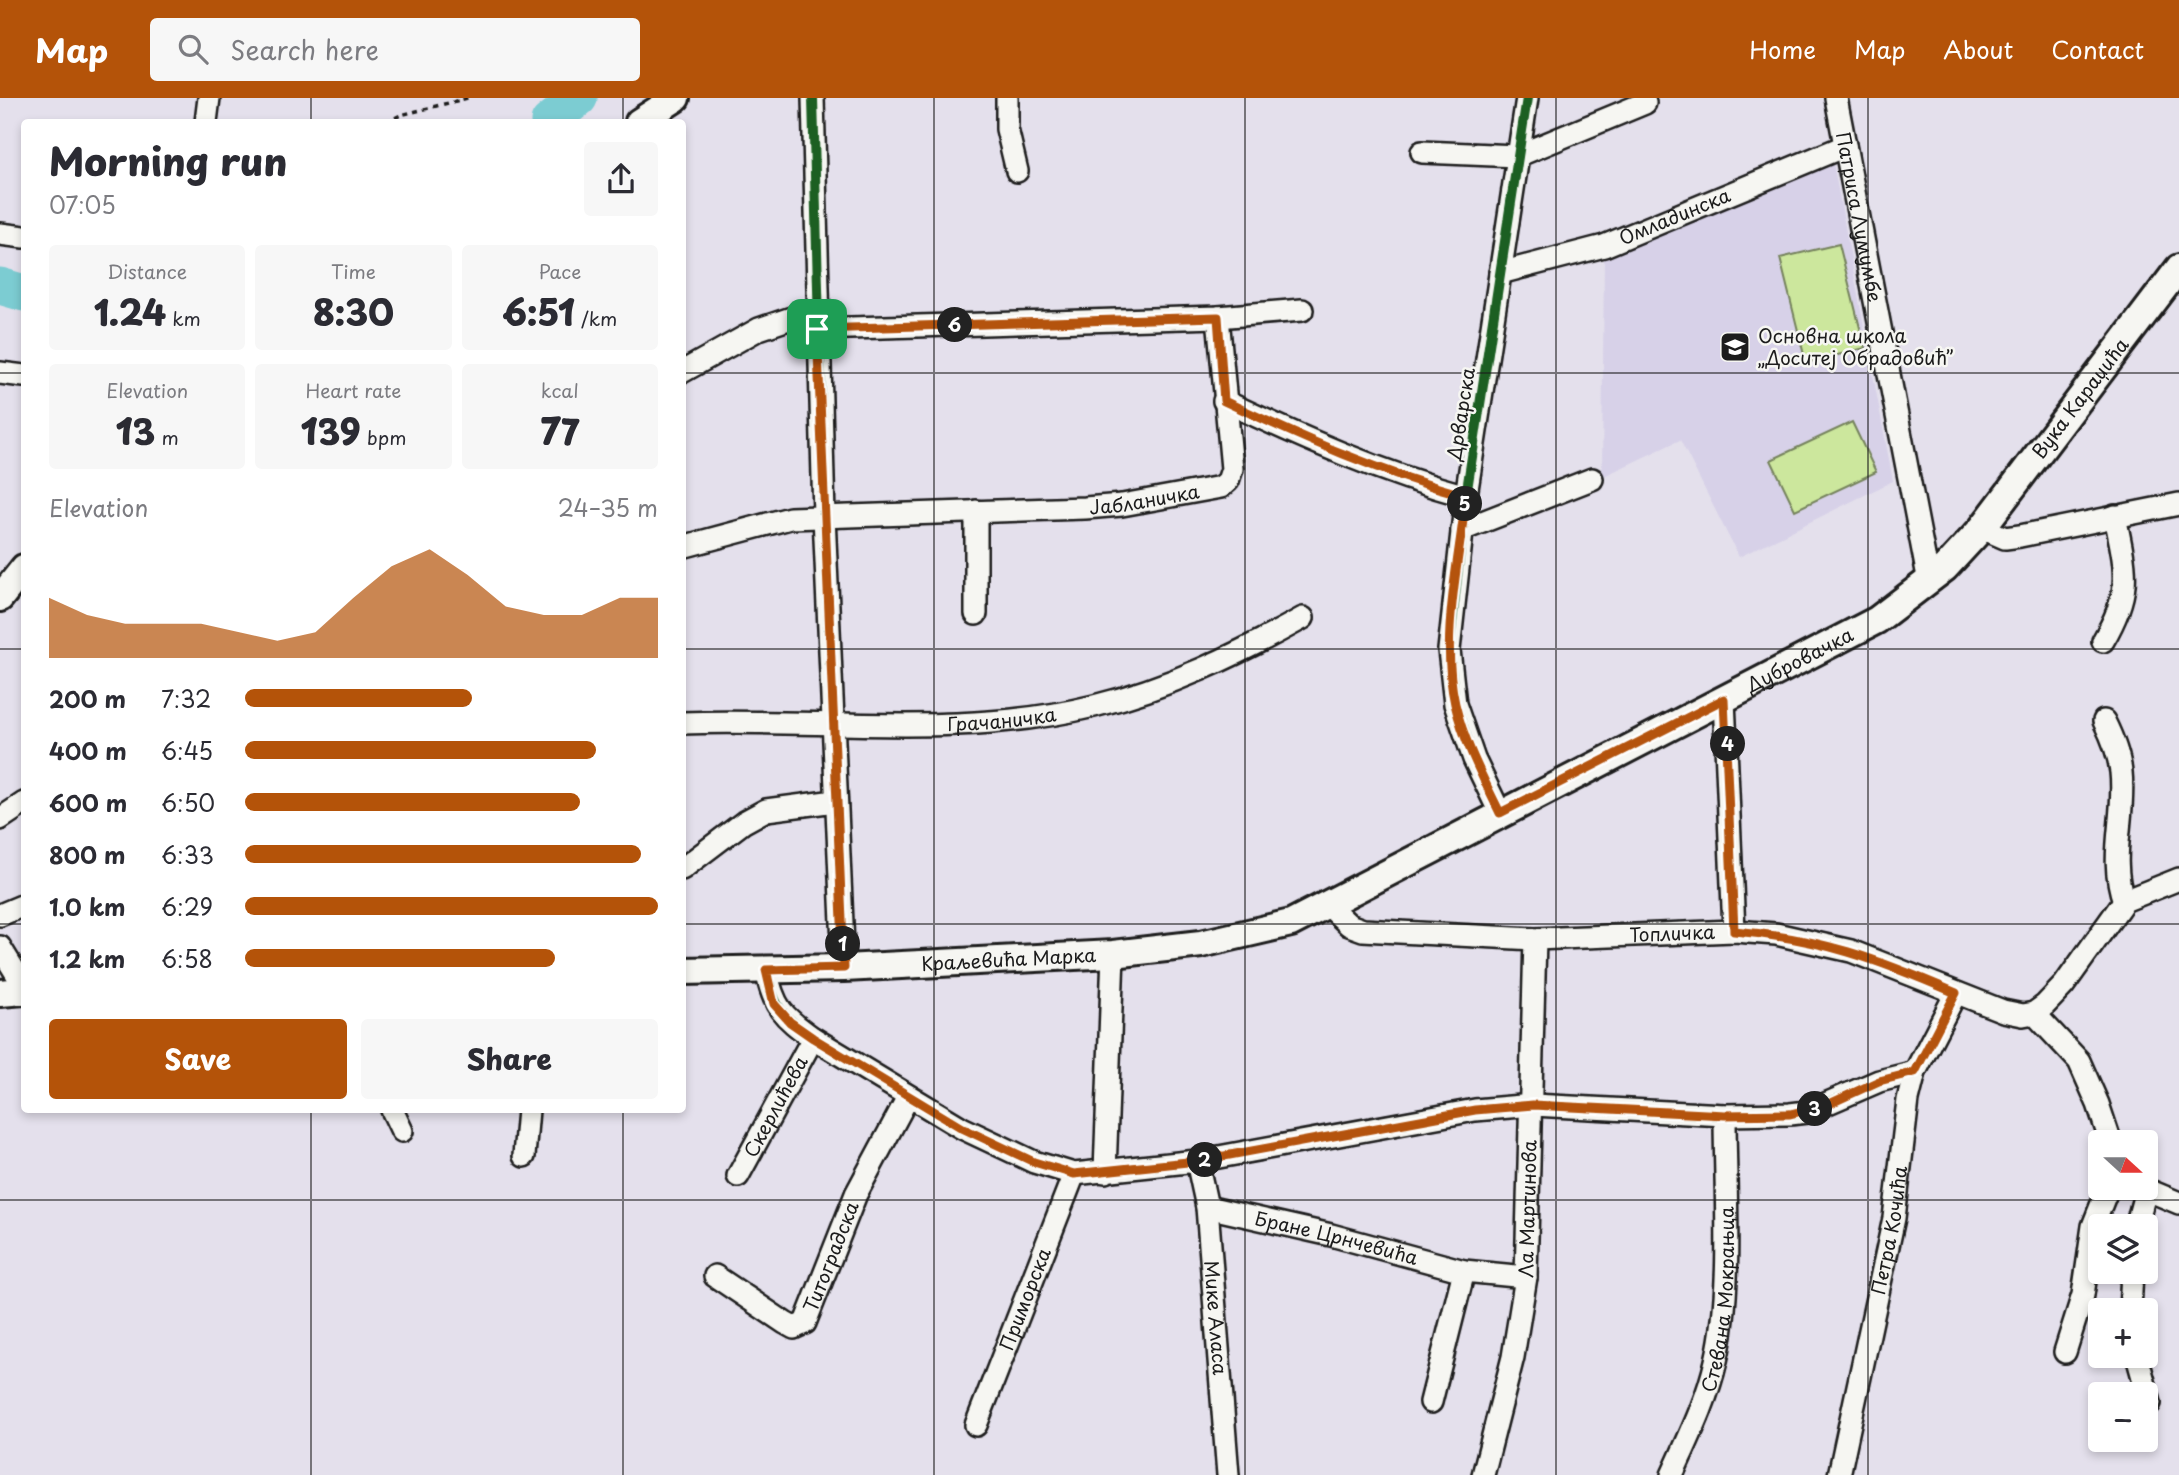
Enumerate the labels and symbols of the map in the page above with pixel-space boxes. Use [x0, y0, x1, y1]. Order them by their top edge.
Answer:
street label: Патриса Лумумбе [1830, 129, 1890, 304]
street label: Омладинска [1614, 180, 1734, 251]
pin [787, 299, 847, 359]
pin: 6 [937, 308, 972, 342]
place label: Основна школа „Доситеј Обрадовић” [1758, 321, 1954, 371]
school or university icon: Основна школа „Доситеј Обрадовић” [1718, 330, 1752, 364]
street label: Вука Караџића [2025, 331, 2135, 464]
street label: Дрварска [1439, 365, 1481, 463]
street label: Јабланичка [1088, 476, 1201, 521]
pin: 5 [1448, 486, 1482, 522]
street label: Дубровачка [1740, 620, 1858, 699]
street label: Грачаничка [947, 699, 1058, 737]
pin: 4 [1710, 726, 1746, 762]
street label: Топличка [1629, 917, 1716, 948]
pin: 1 [826, 926, 860, 962]
street label: Краљевића Марка [921, 940, 1097, 977]
street label: Скерлићева [736, 1050, 814, 1162]
pin: 3 [1798, 1091, 1832, 1126]
north arrow [2088, 1130, 2158, 1200]
street label: Ла Мартинова [1511, 1139, 1543, 1278]
pin: 2 [1188, 1142, 1222, 1178]
street label: Петра Кочића [1863, 1164, 1913, 1297]
street label: Титоградска [796, 1197, 865, 1316]
street label: Бране Црнчевића [1252, 1203, 1421, 1271]
street label: Стевана Мокрањца [1693, 1206, 1740, 1396]
street label: Приморска [991, 1243, 1057, 1354]
street label: Мике Аласа [1198, 1259, 1235, 1376]

